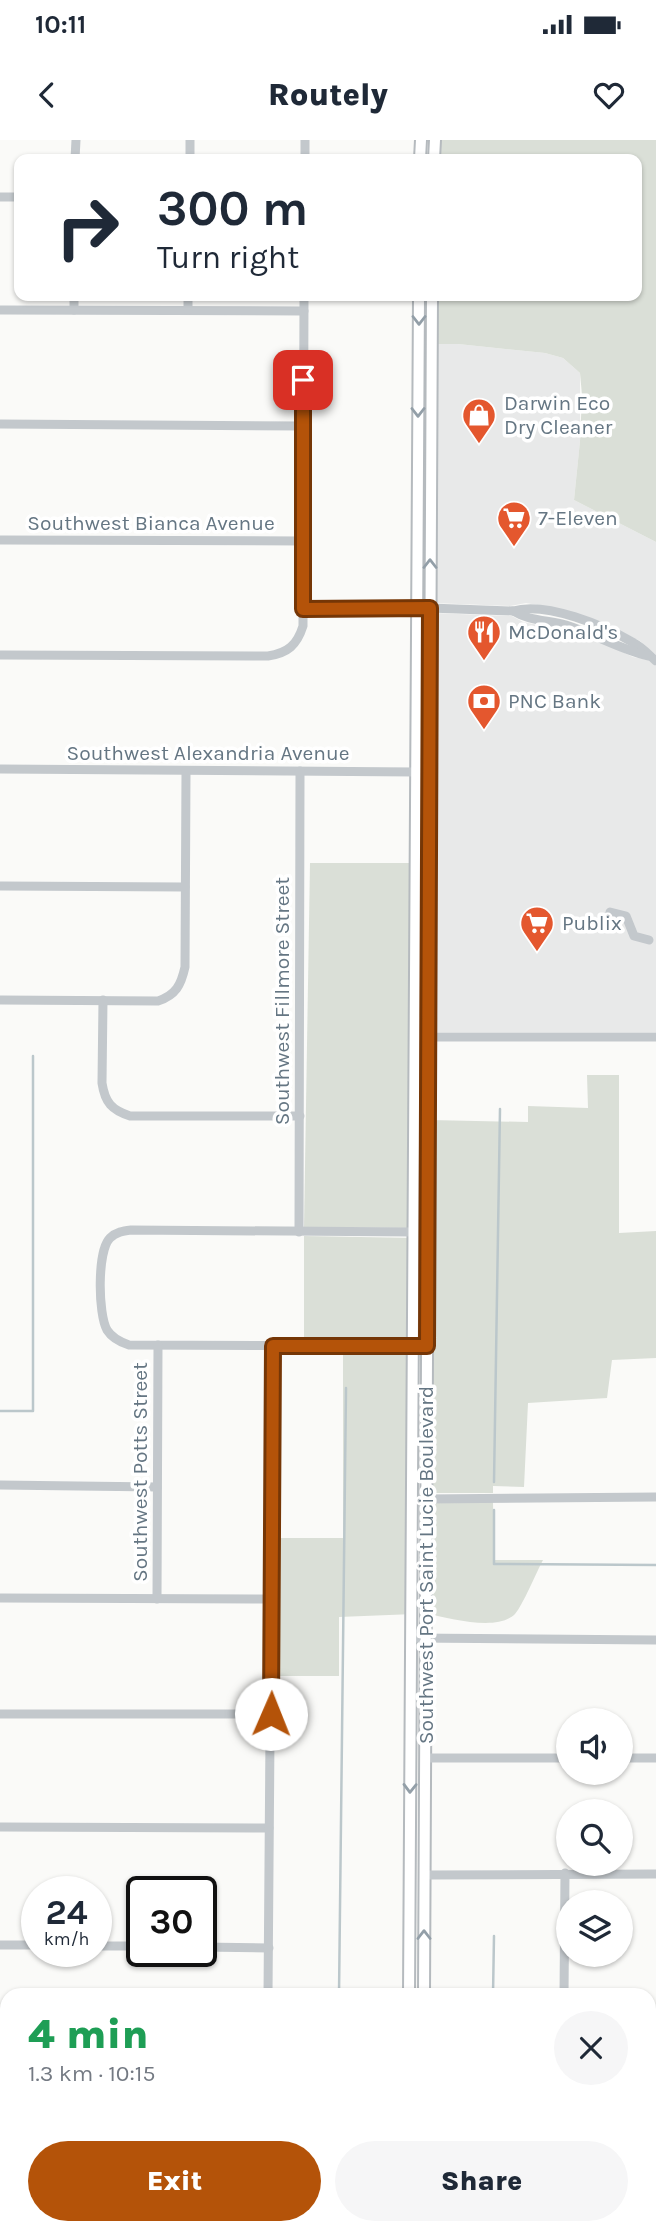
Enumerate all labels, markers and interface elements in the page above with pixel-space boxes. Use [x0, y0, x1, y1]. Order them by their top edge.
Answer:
text: 10:11 [35, 9, 86, 40]
icon: back [28, 76, 66, 114]
text: Routely [268, 76, 388, 113]
icon: heart [590, 76, 628, 114]
text: 300 m [157, 180, 308, 237]
icon: right [42, 182, 133, 273]
text: Turn right [157, 239, 299, 276]
one-way arrow [411, 315, 427, 325]
pin [273, 350, 333, 410]
icon: arrive [284, 361, 322, 399]
place label: Darwin Eco Dry Cleaner [504, 391, 613, 439]
shop icon: Darwin Eco Dry Cleaner [460, 396, 498, 445]
one-way arrow [410, 407, 426, 418]
supermarket icon: 7-Eleven [495, 499, 533, 548]
place label: 7-Eleven [538, 506, 618, 530]
street label: Southwest Bianca Avenue [27, 511, 275, 535]
one-way arrow [422, 558, 438, 569]
restaurant icon: McDonald's [465, 613, 503, 662]
place label: McDonald's [508, 620, 618, 644]
bank icon: PNC Bank [465, 682, 503, 731]
place label: PNC Bank [508, 689, 601, 713]
street label: Southwest Alexandria Avenue [66, 741, 350, 765]
street label: Southwest Fillmore Street [270, 877, 294, 1125]
supermarket icon: Publix [518, 904, 556, 953]
place label: Publix [562, 911, 622, 935]
street label: Southwest Potts Street [128, 1362, 152, 1582]
street label: Southwest Port Saint Lucie Boulevard [414, 1386, 438, 1744]
position arrow [234, 1677, 308, 1751]
map controls [556, 1708, 633, 1967]
button: sound [556, 1708, 633, 1785]
one-way arrow [402, 1784, 418, 1794]
button: search [556, 1799, 633, 1876]
speed limit sign: 30 [126, 1876, 217, 1967]
button: layers [556, 1890, 633, 1967]
text: 24 [46, 1892, 88, 1933]
text: km/h [44, 1928, 89, 1950]
one-way arrow [416, 1929, 432, 1940]
text: 4 min [28, 2009, 149, 2059]
button: close [554, 2011, 628, 2085]
text: 1.3 km · 10:15 [28, 2060, 155, 2087]
button: Exit [28, 2141, 321, 2221]
button: Share [335, 2141, 628, 2221]

